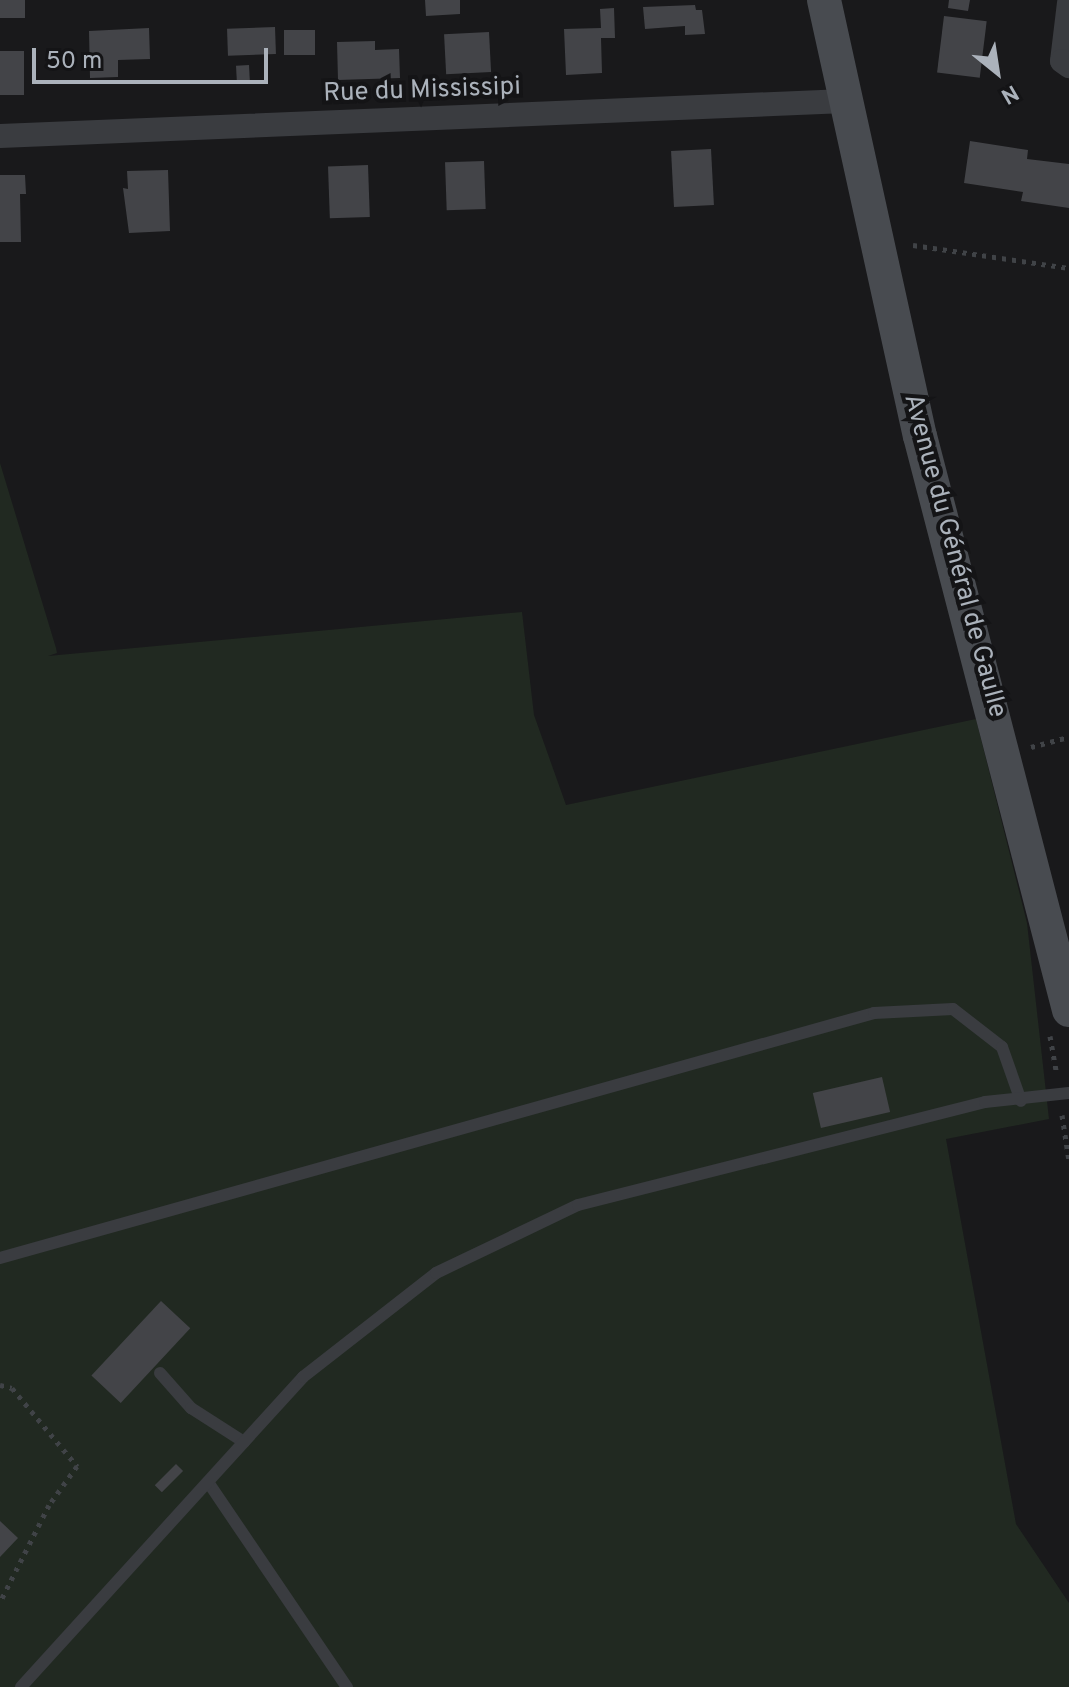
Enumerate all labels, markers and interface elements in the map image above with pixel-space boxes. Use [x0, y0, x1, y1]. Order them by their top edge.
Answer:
scale bar [36, 32, 272, 82]
north arrow [957, 32, 1037, 112]
text: 50 m [46, 47, 102, 77]
street label: Rue du Mississipi [323, 72, 521, 110]
text: N [996, 78, 1023, 109]
street label: Avenue du Général de Gaulle [896, 391, 1012, 721]

